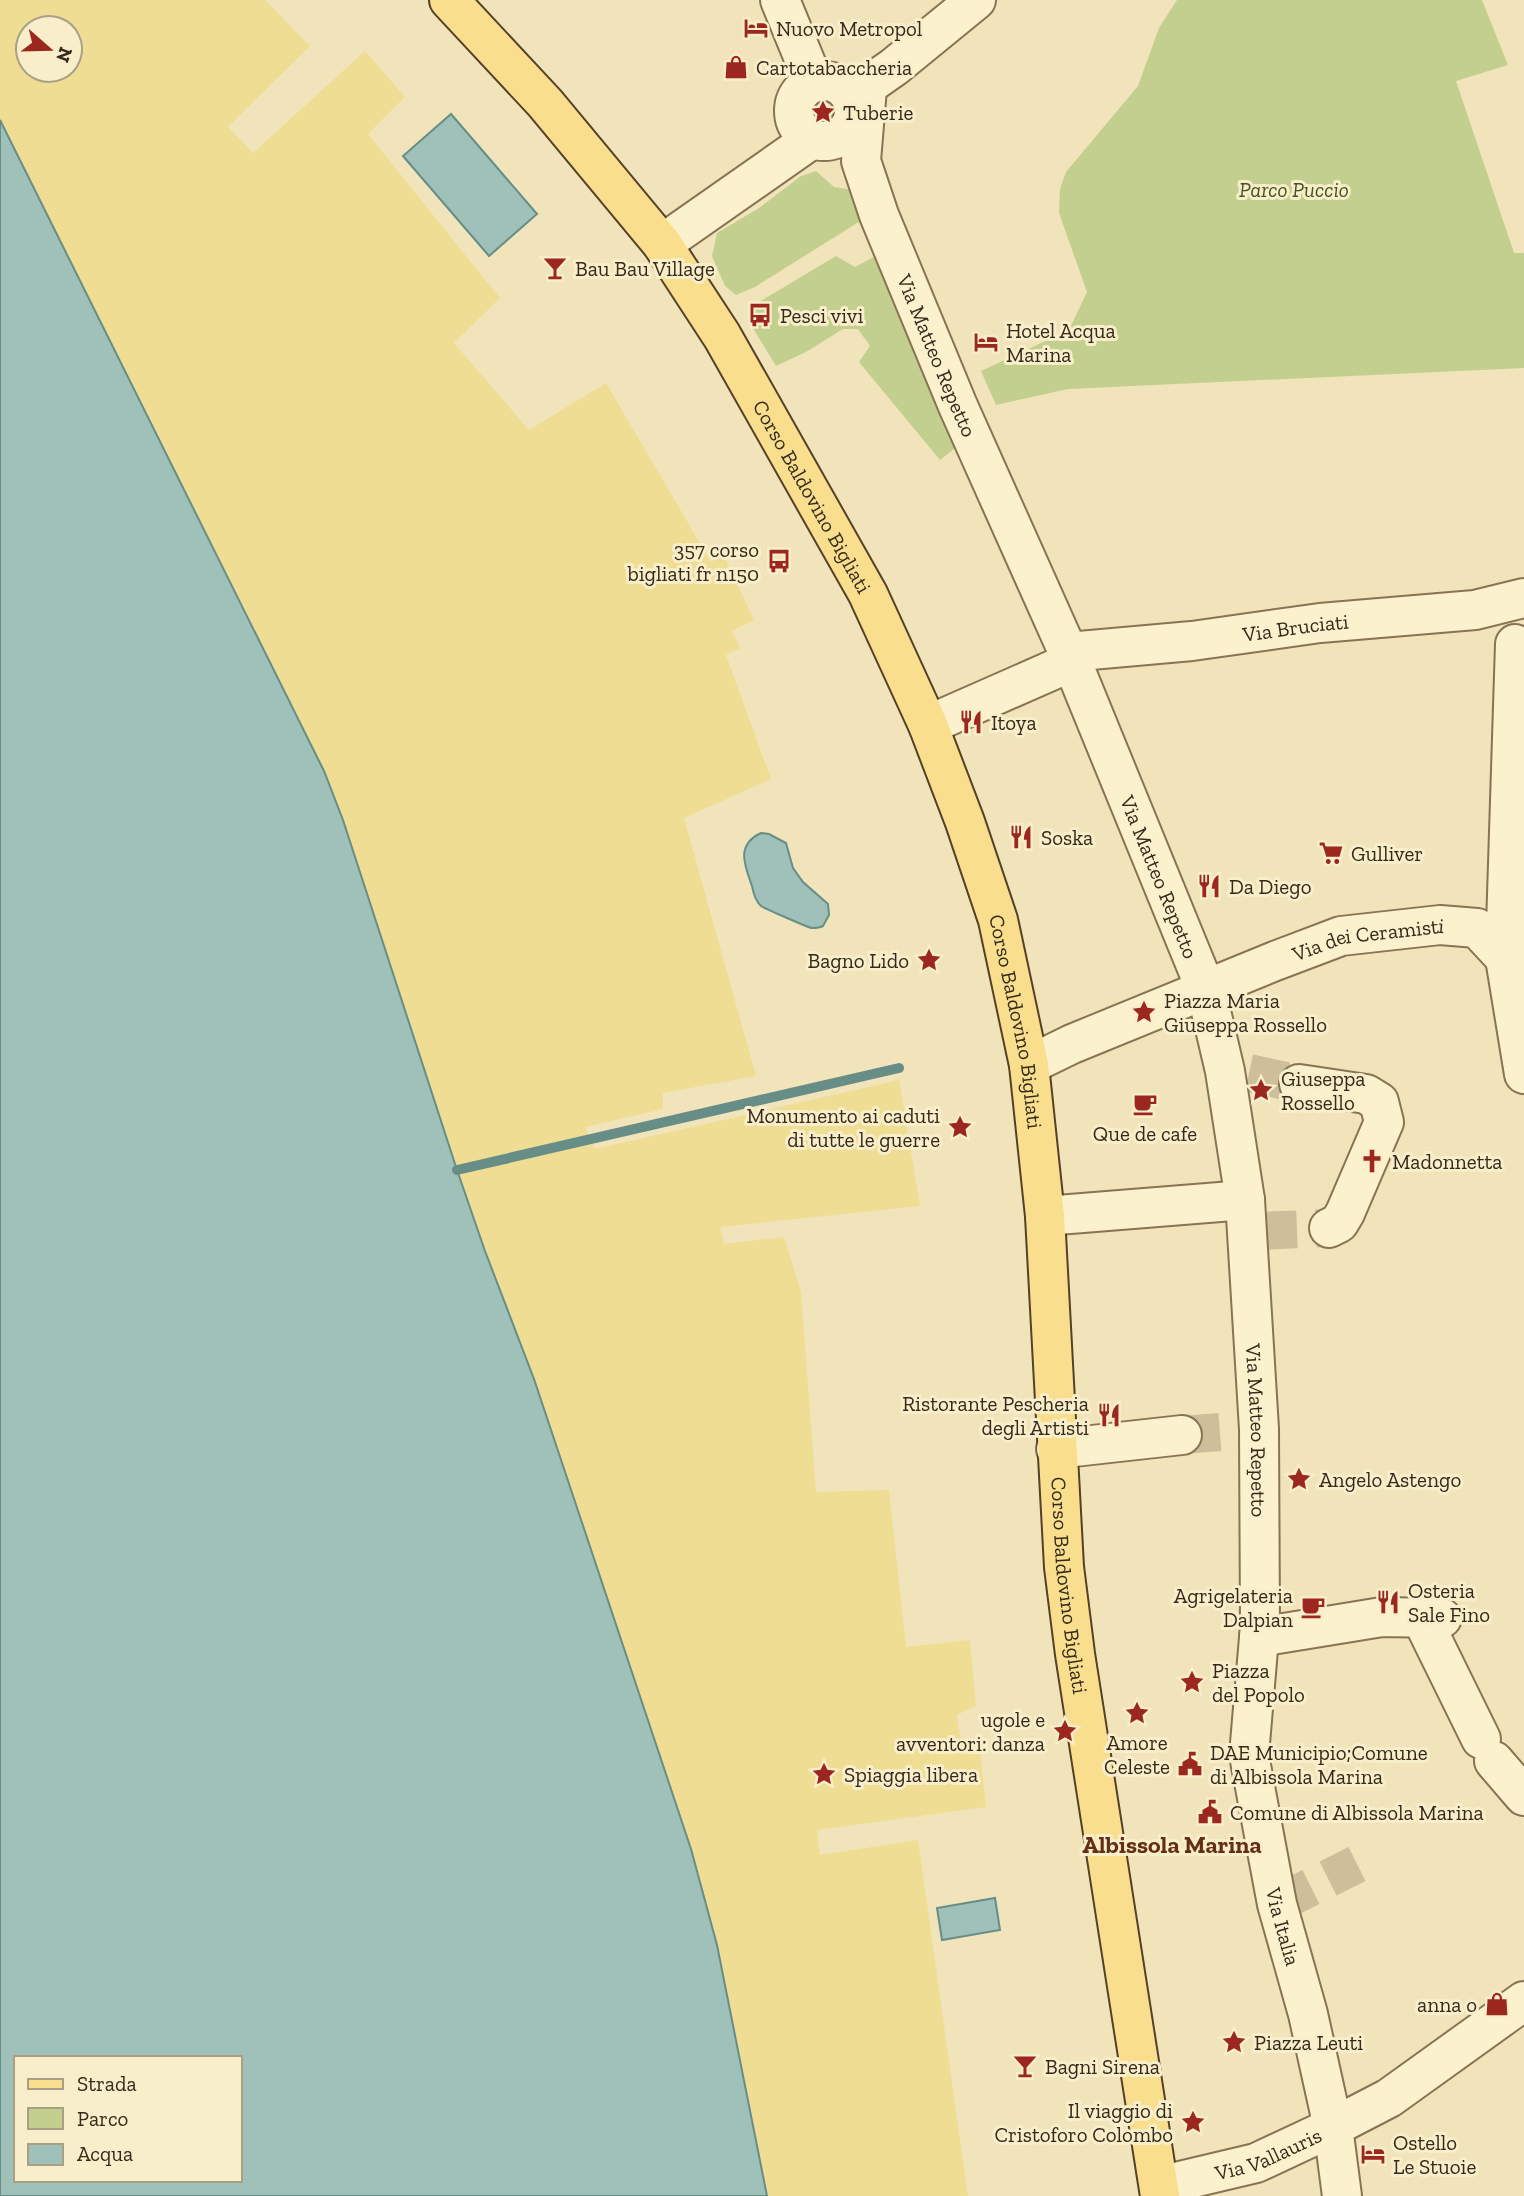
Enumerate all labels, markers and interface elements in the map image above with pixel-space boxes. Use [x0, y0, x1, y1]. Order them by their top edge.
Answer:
north arrow [14, 14, 84, 84]
hotel icon: Nuovo Metropol [742, 14, 770, 42]
place label: Nuovo Metropol [776, 16, 923, 41]
text: N [51, 44, 78, 65]
shop icon: Cartotabaccheria [722, 53, 750, 81]
place label: Cartotabaccheria [756, 55, 912, 80]
place icon: Tuberie [809, 98, 837, 126]
place label: Tuberie [843, 100, 914, 125]
park label: Parco Puccio [1239, 177, 1349, 202]
bar icon: Bau Bau Village [541, 254, 569, 282]
place label: Bau Bau Village [575, 256, 715, 281]
street label: Via Matteo Repetto [892, 269, 983, 440]
bus stop icon: Pesci vivi [746, 301, 774, 329]
place label: Pesci vivi [780, 303, 863, 328]
place label: Hotel Acqua Marina [1006, 318, 1116, 367]
hotel icon: Hotel Acqua Marina [972, 328, 1000, 356]
street label: Corso Baldovino Bigliati [748, 395, 877, 597]
place label: 357 corso bigliati fr n150 [626, 537, 759, 586]
bus stop icon: 357 corso bigliati fr n150 [765, 547, 793, 575]
street label: Via Bruciati [1240, 608, 1350, 646]
restaurant icon: Itoya [957, 708, 985, 736]
place label: Itoya [991, 710, 1037, 735]
street label: Via Matteo Repetto [1115, 790, 1204, 962]
restaurant icon: Soska [1007, 823, 1035, 851]
place label: Soska [1041, 825, 1093, 850]
supermarket icon: Gulliver [1317, 839, 1345, 867]
place label: Gulliver [1351, 841, 1423, 866]
restaurant icon: Da Diego [1195, 872, 1223, 900]
place label: Da Diego [1229, 874, 1311, 899]
street label: Corso Baldovino Bigliati [985, 912, 1048, 1130]
street label: Via dei Ceramisti [1288, 912, 1445, 966]
place icon: Bagno Lido [915, 946, 943, 974]
place label: Bagno Lido [807, 948, 909, 973]
place label: Piazza Maria Giuseppa Rossello [1164, 988, 1327, 1037]
place icon: Piazza Maria Giuseppa Rossello [1130, 998, 1158, 1026]
place label: Giuseppa Rossello [1281, 1066, 1365, 1115]
place icon: Giuseppa Rossello [1247, 1076, 1275, 1104]
cafe icon: Que de cafe [1131, 1090, 1159, 1118]
place label: Monumento ai caduti di tutte le guerre [746, 1103, 940, 1152]
place icon: Monumento ai caduti di tutte le guerre [946, 1113, 974, 1141]
place label: Que de cafe [1093, 1121, 1197, 1146]
church icon: Madonnetta [1358, 1147, 1386, 1175]
place label: Madonnetta [1392, 1149, 1502, 1174]
street label: Via Matteo Repetto [1241, 1342, 1272, 1517]
place label: Ristorante Pescheria degli Artisti [902, 1391, 1089, 1440]
restaurant icon: Ristorante Pescheria degli Artisti [1095, 1401, 1123, 1429]
place icon: Angelo Astengo [1285, 1465, 1313, 1493]
place label: Angelo Astengo [1319, 1467, 1461, 1492]
street label: Corso Baldovino Bigliati [1047, 1476, 1094, 1696]
place label: Osteria Sale Fino [1408, 1578, 1490, 1627]
place label: Agrigelateria Dalpian [1174, 1583, 1293, 1632]
restaurant icon: Osteria Sale Fino [1374, 1588, 1402, 1616]
cafe icon: Agrigelateria Dalpian [1299, 1593, 1327, 1621]
place label: Piazza del Popolo [1212, 1658, 1305, 1707]
place icon: Piazza del Popolo [1178, 1668, 1206, 1696]
place icon: Amore Celeste [1123, 1699, 1151, 1727]
place label: ugole e avventori: danza [896, 1707, 1045, 1756]
place icon: ugole e avventori: danza [1051, 1717, 1079, 1745]
place label: Amore Celeste [1104, 1730, 1170, 1779]
place label: DAE Municipio;Comune di Albissola Marina [1210, 1740, 1428, 1789]
public building icon: DAE Municipio;Comune di Albissola Marina [1176, 1750, 1204, 1778]
place icon: Spiaggia libera [810, 1760, 838, 1788]
place label: Spiaggia libera [844, 1762, 978, 1787]
public building icon: Comune di Albissola Marina [1196, 1798, 1224, 1826]
place label: Comune di Albissola Marina [1230, 1800, 1484, 1825]
district label: Albissola Marina [1082, 1830, 1262, 1859]
street label: Via Italia [1261, 1884, 1306, 1968]
shop icon: anna o [1483, 1990, 1511, 2018]
place label: anna o [1417, 1992, 1477, 2017]
place icon: Piazza Leuti [1220, 2028, 1248, 2056]
place label: Piazza Leuti [1254, 2030, 1363, 2055]
bar icon: Bagni Sirena [1011, 2052, 1039, 2080]
place label: Bagni Sirena [1045, 2054, 1160, 2079]
legend [14, 2056, 242, 2182]
text: Strada [77, 2071, 137, 2096]
place label: Il viaggio di Cristoforo Colombo [994, 2098, 1173, 2147]
text: Parco [77, 2106, 128, 2131]
place icon: Il viaggio di Cristoforo Colombo [1179, 2108, 1207, 2136]
street label: Via Vallauris [1211, 2122, 1325, 2185]
place label: Ostello Le Stuoie [1393, 2130, 1476, 2179]
hotel icon: Ostello Le Stuoie [1359, 2140, 1387, 2168]
text: Acqua [77, 2141, 133, 2166]

